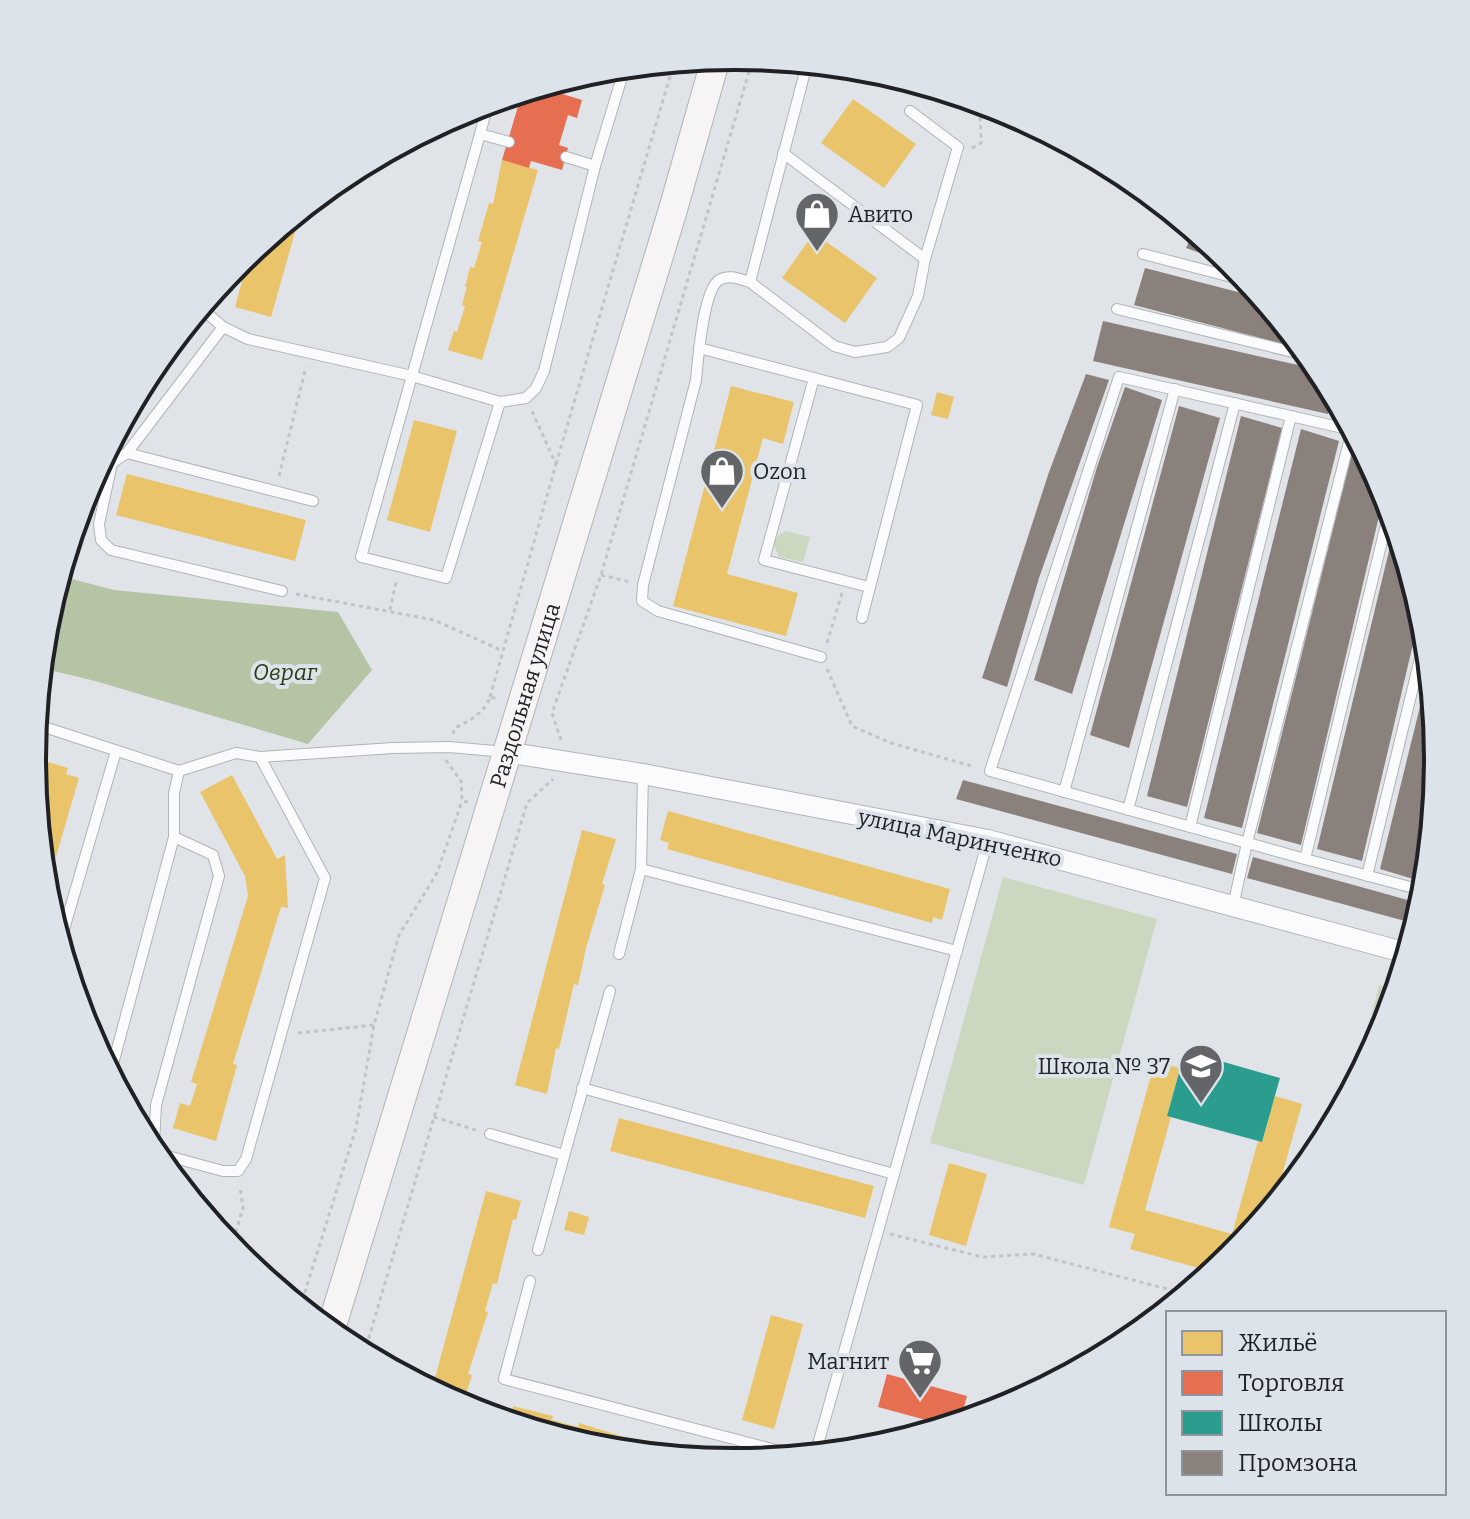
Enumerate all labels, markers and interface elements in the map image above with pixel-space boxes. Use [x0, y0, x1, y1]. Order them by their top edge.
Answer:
shop icon: Авито [793, 190, 841, 253]
place label: Авито [848, 201, 913, 228]
shop icon: Ozon [698, 447, 746, 510]
place label: Ozon [753, 458, 807, 485]
street label: Раздольная улица [484, 599, 566, 791]
park label: Овраг [253, 659, 318, 686]
street label: улица Маринченко [855, 803, 1064, 873]
school or university icon: Школа № 37 [1177, 1042, 1225, 1105]
place label: Школа № 37 [1038, 1053, 1170, 1080]
legend [1166, 1311, 1446, 1495]
text: Жильё [1238, 1329, 1317, 1357]
supermarket icon: Магнит [896, 1337, 944, 1400]
place label: Магнит [807, 1348, 889, 1375]
text: Торговля [1238, 1369, 1344, 1397]
text: Школы [1238, 1409, 1323, 1437]
text: Промзона [1238, 1449, 1357, 1477]

